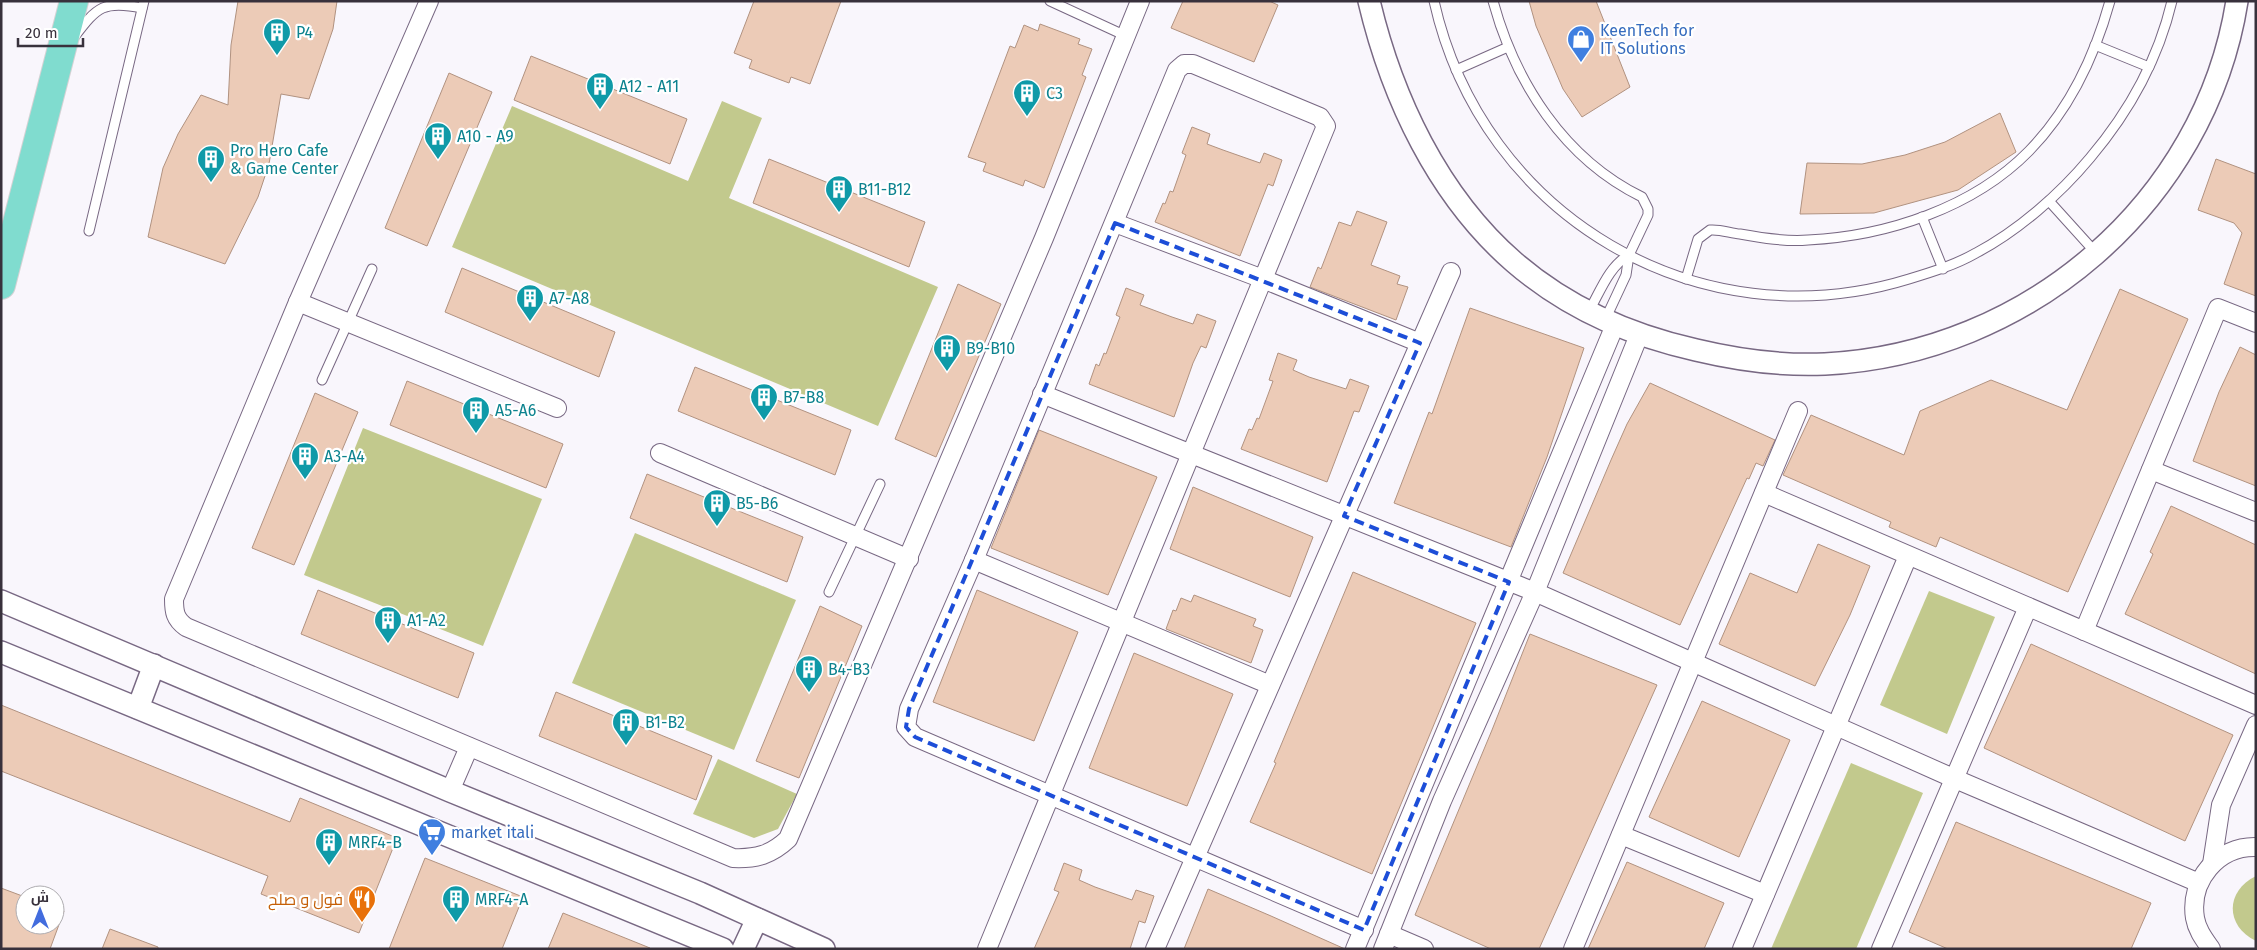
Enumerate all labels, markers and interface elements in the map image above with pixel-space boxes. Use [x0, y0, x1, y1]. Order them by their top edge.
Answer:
scale bar [18, 15, 82, 47]
building icon: P4 [262, 17, 292, 56]
place label: KeenTech for IT Solutions [1600, 21, 1695, 58]
place label: P4 [296, 23, 314, 42]
text: 20 m [25, 24, 58, 42]
shop icon: KeenTech for IT Solutions [1566, 24, 1596, 63]
building icon: A12 - A11 [585, 71, 615, 110]
place label: A12 - A11 [619, 77, 679, 96]
building icon: C3 [1012, 78, 1042, 117]
place label: C3 [1046, 84, 1063, 103]
building icon: A10 - A9 [423, 121, 453, 160]
place label: A10 - A9 [457, 127, 514, 146]
place label: Pro Hero Cafe & Game Center [230, 141, 339, 178]
building icon: Pro Hero Cafe & Game Center [196, 144, 226, 183]
building icon: B11-B12 [824, 174, 854, 213]
place label: B11-B12 [858, 180, 911, 199]
building icon: A7-A8 [515, 283, 545, 322]
place label: A7-A8 [549, 289, 589, 308]
building icon: B9-B10 [932, 333, 962, 372]
place label: B9-B10 [966, 339, 1015, 358]
building icon: B7-B8 [749, 382, 779, 421]
place label: B7-B8 [783, 388, 825, 407]
building icon: A5-A6 [461, 395, 491, 434]
place label: A5-A6 [495, 401, 536, 420]
building icon: A3-A4 [290, 441, 320, 480]
place label: A3-A4 [324, 447, 365, 466]
building icon: B5-B6 [702, 488, 732, 527]
place label: B5-B6 [736, 494, 778, 513]
building icon: A1-A2 [373, 605, 403, 644]
place label: A1-A2 [407, 611, 446, 630]
building icon: B4-B3 [794, 654, 824, 693]
place label: B4-B3 [828, 660, 870, 679]
building icon: B1-B2 [611, 707, 641, 746]
place label: B1-B2 [645, 713, 685, 732]
supermarket icon: market itali [417, 817, 447, 856]
place label: market itali [451, 823, 534, 842]
building icon: MRF4-B [314, 827, 344, 866]
place label: MRF4-B [348, 833, 402, 852]
restaurant icon: فول و صلح [347, 884, 377, 923]
building icon: MRF4-A [441, 884, 471, 923]
north arrow [15, 885, 65, 935]
text: ش [31, 889, 49, 906]
place label: فول و صلح [268, 890, 343, 911]
place label: MRF4-A [475, 890, 529, 909]

